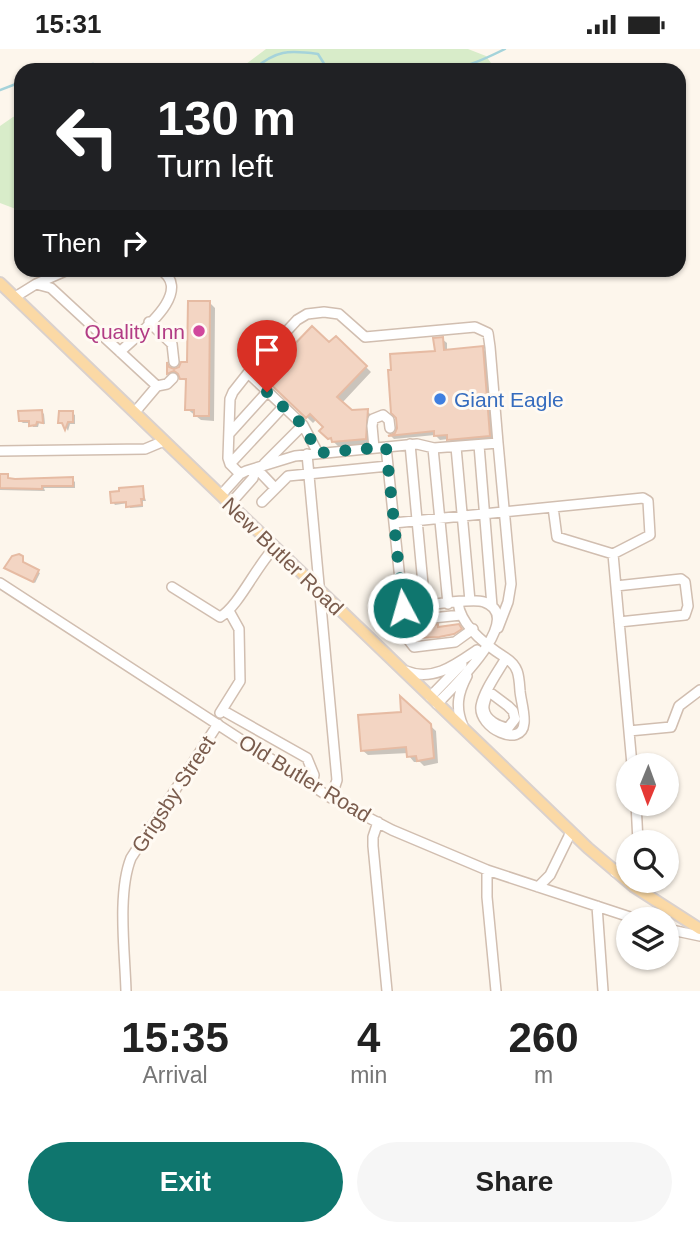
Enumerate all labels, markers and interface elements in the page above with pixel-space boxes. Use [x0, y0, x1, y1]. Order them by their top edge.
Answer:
text: 15:31 [35, 9, 102, 39]
icon: left [42, 91, 133, 182]
text: 130 m [157, 91, 296, 145]
text: Turn left [157, 148, 273, 184]
icon: right [115, 224, 153, 262]
text: Then [42, 228, 101, 258]
place label: Quality Inn [85, 320, 185, 343]
pin [237, 320, 297, 392]
marker: Quality Inn [191, 323, 207, 339]
icon: arrive [248, 331, 286, 369]
place label: Giant Eagle [454, 388, 564, 411]
marker: Giant Eagle [432, 391, 448, 407]
street label: New Butler Road [218, 493, 348, 619]
position arrow [366, 571, 440, 645]
street label: Old Butler Road [235, 730, 375, 826]
street label: Grigsby Street [127, 731, 219, 857]
north arrow [616, 753, 679, 815]
map controls [616, 753, 679, 970]
button: search [616, 830, 679, 893]
button: layers [616, 907, 679, 970]
text: 15:35 [121, 1014, 229, 1061]
text: 4 [357, 1014, 380, 1061]
text: 260 [509, 1014, 579, 1061]
text: Arrival [142, 1062, 208, 1088]
text: min [350, 1062, 387, 1088]
text: m [534, 1062, 553, 1088]
button: Exit [28, 1142, 343, 1222]
button: Share [357, 1142, 672, 1222]

